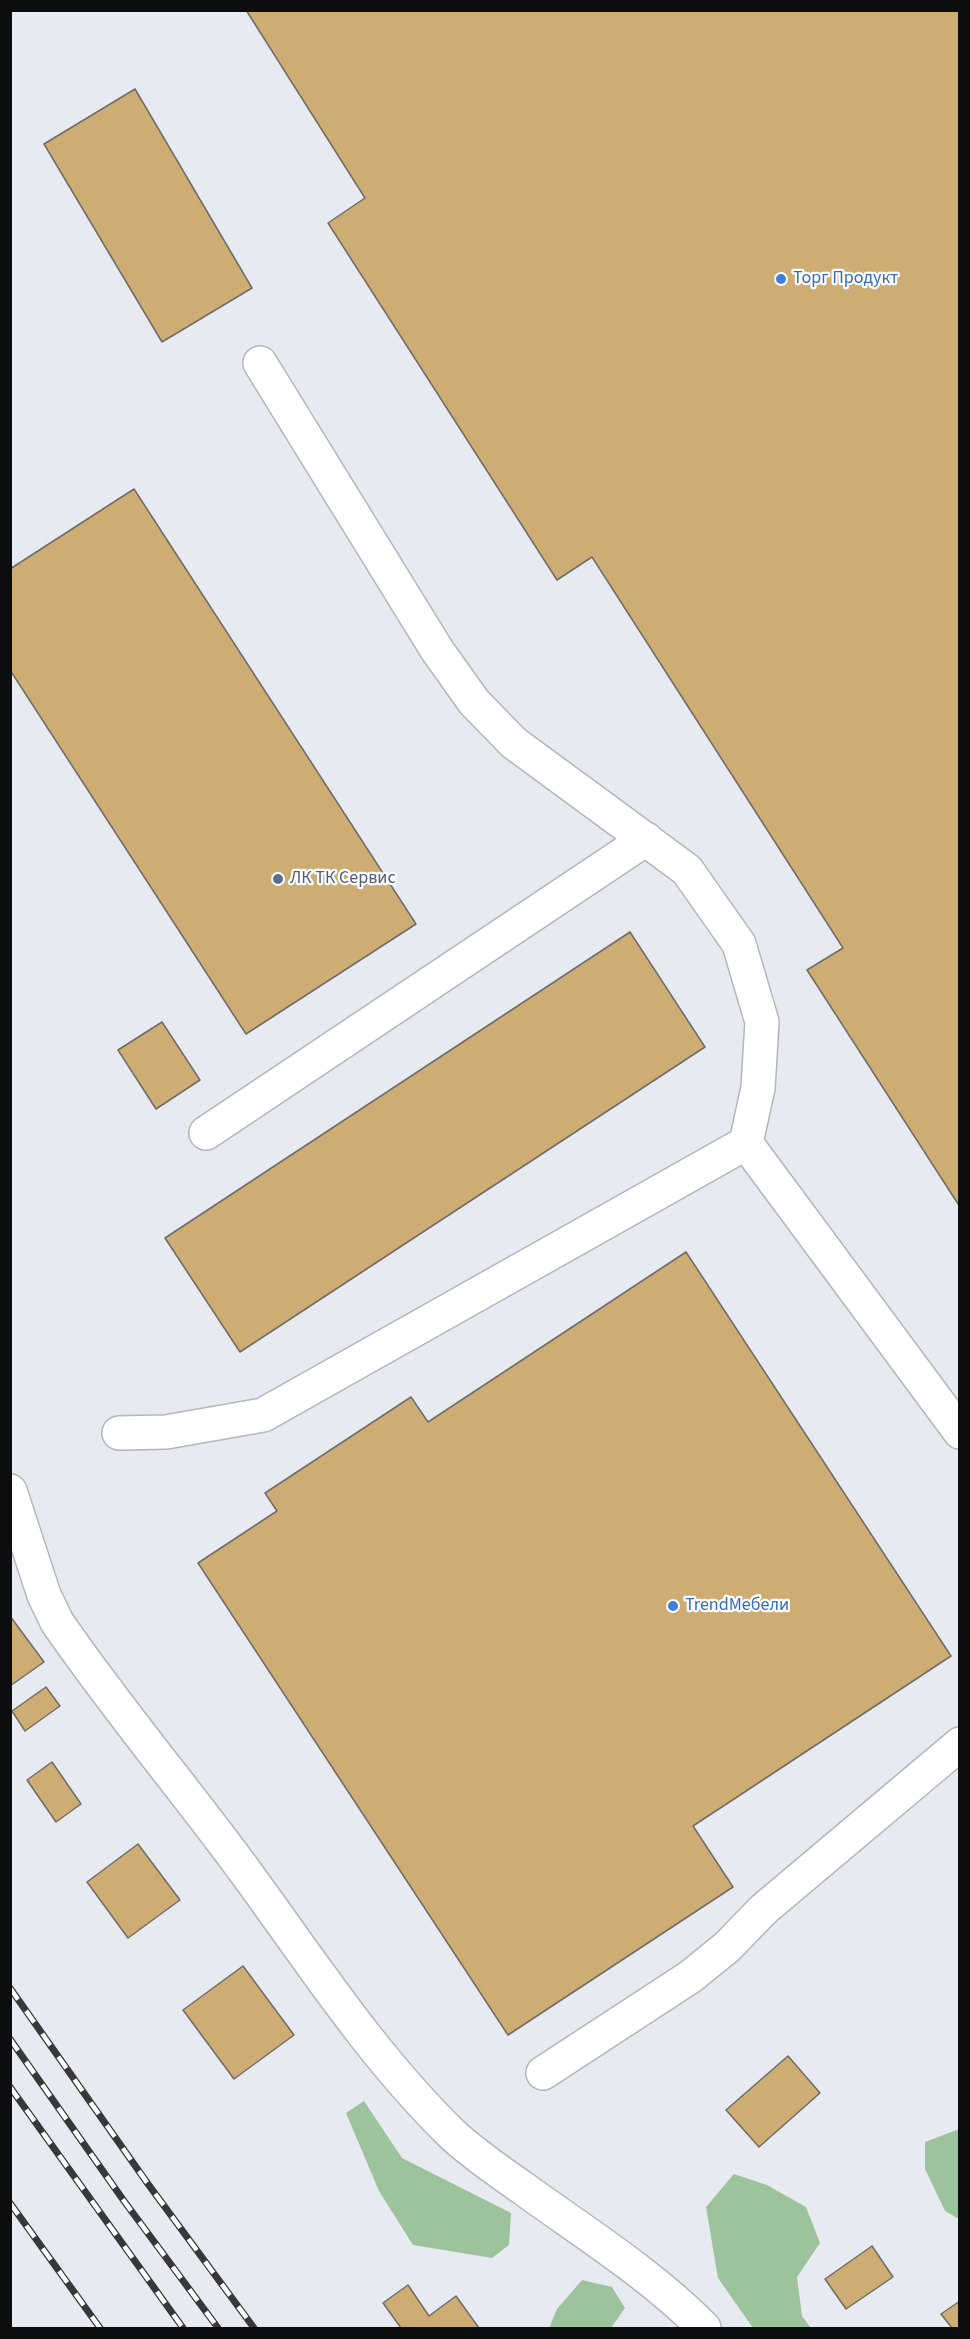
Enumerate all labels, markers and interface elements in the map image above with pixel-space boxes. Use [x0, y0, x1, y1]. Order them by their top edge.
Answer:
place label: Торг Продукт [793, 268, 898, 290]
marker: Торг Продукт [774, 272, 788, 286]
place label: ЛК ТК Сервис [290, 868, 396, 890]
marker: ЛК ТК Сервис [271, 872, 285, 886]
place label: TrendМебели [685, 1595, 789, 1617]
marker: TrendМебели [666, 1599, 680, 1613]

